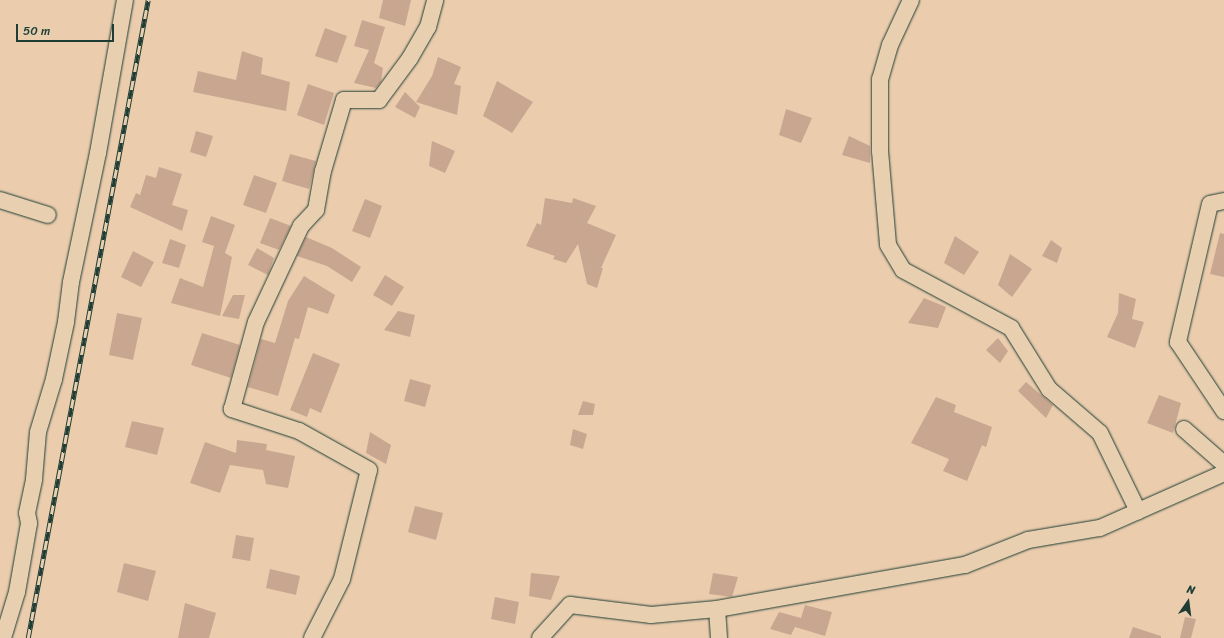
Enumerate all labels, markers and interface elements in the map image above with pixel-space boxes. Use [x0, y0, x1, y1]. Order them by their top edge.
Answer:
scale bar [18, 16, 116, 42]
text: 50 m [23, 20, 50, 42]
text: N [1185, 580, 1197, 600]
north arrow [1168, 582, 1208, 622]

